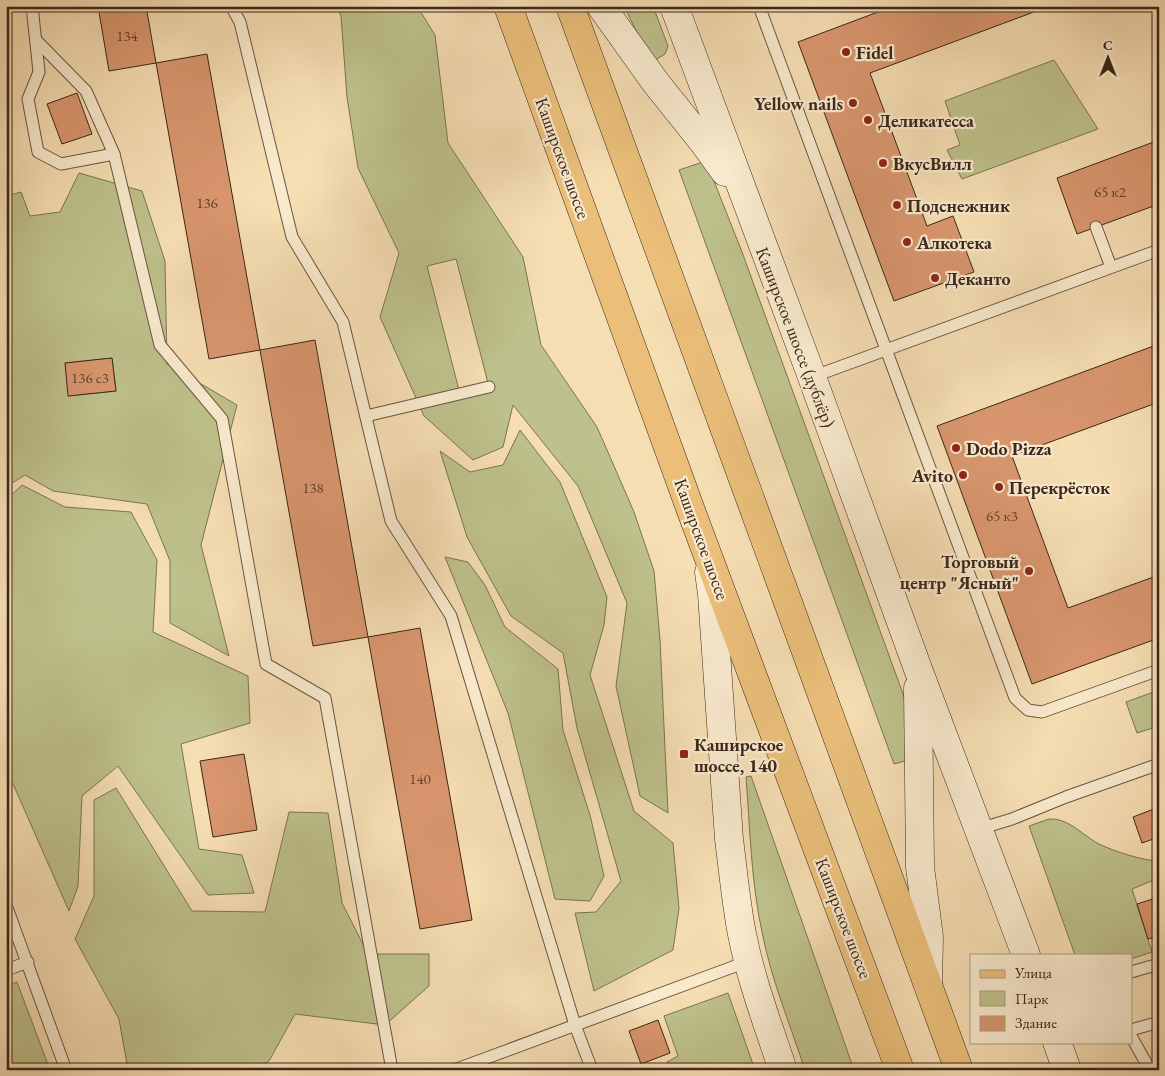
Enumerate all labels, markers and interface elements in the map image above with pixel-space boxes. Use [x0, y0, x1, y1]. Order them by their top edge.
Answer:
house number: 134 [116, 26, 139, 45]
north arrow [1082, 32, 1132, 82]
text: С [1103, 36, 1113, 54]
place label: Fidel [856, 41, 893, 64]
marker: Fidel [840, 46, 852, 58]
place label: Yellow nails [754, 92, 843, 115]
street label: Каширское шоссе [530, 94, 596, 222]
marker: Yellow nails [847, 97, 859, 109]
place label: Деликатесса [878, 109, 974, 132]
marker: Деликатесса [862, 114, 874, 126]
place label: ВкусВилл [893, 152, 972, 175]
marker: ВкусВилл [877, 157, 889, 169]
house number: 65 к2 [1094, 182, 1127, 201]
house number: 136 [196, 193, 218, 212]
place label: Подснежник [907, 194, 1010, 217]
marker: Подснежник [891, 199, 903, 211]
place label: Алкотека [916, 231, 992, 254]
marker: Алкотека [901, 236, 913, 248]
street label: Каширское шоссе (дублёр) [751, 243, 841, 431]
place label: Деканто [945, 267, 1011, 290]
marker: Деканто [929, 272, 941, 284]
house number: 136 с3 [71, 368, 109, 387]
place label: Dodo Pizza [966, 437, 1052, 460]
marker: Dodo Pizza [950, 442, 962, 454]
place label: Avito [911, 464, 953, 487]
marker: Avito [957, 469, 969, 481]
street label: Каширское шоссе [669, 475, 735, 603]
place label: Перекрёсток [1009, 476, 1110, 499]
house number: 138 [302, 478, 324, 497]
marker: Перекрёсток [993, 481, 1005, 493]
house number: 65 к3 [986, 506, 1018, 525]
place label: Торговый центр "Ясный" [900, 550, 1019, 594]
marker: Торговый центр "Ясный" [1023, 565, 1035, 577]
place label: Каширское шоссе, 140 [694, 733, 784, 777]
marker: Каширское шоссе, 140 [678, 748, 690, 760]
house number: 140 [409, 769, 431, 788]
street label: Каширское шоссе [810, 854, 878, 982]
legend [970, 954, 1132, 1044]
text: Улица [1014, 963, 1052, 982]
text: Парк [1015, 989, 1048, 1008]
text: Здание [1015, 1013, 1057, 1032]

